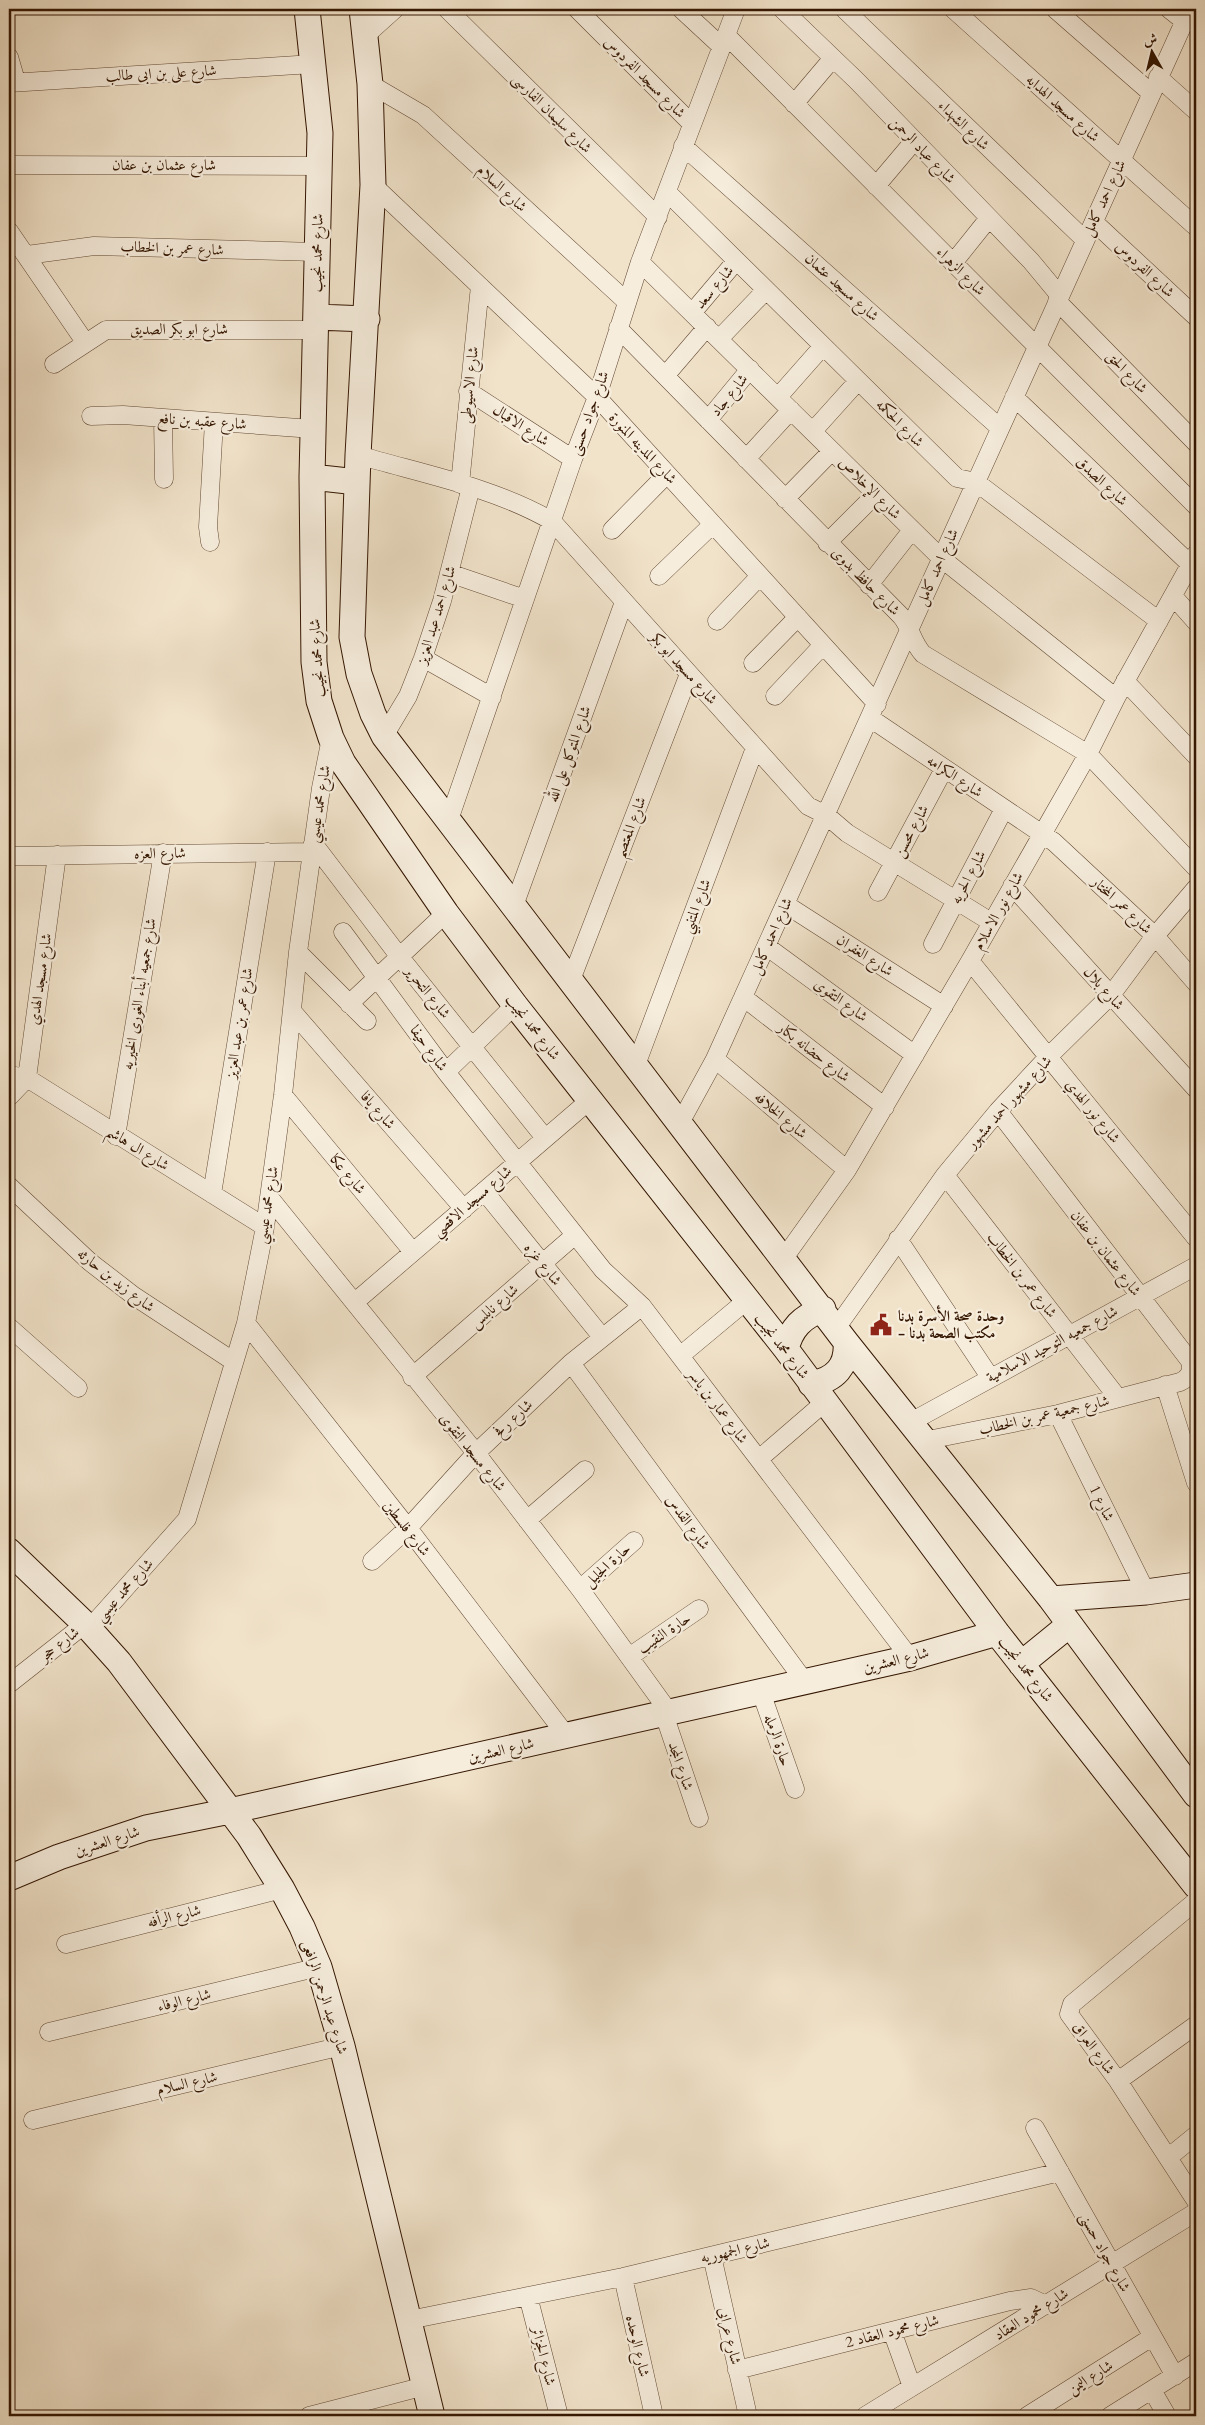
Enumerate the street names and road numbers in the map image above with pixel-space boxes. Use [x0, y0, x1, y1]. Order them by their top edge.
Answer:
street label: شارع مسجد الفردوس [598, 32, 690, 124]
street label: شارع على بن ابى طالب [105, 60, 217, 89]
street label: شارع سليمان الفارسى [506, 69, 596, 159]
street label: شارع مسجد الهدايه [1020, 70, 1104, 149]
street label: شارع الشهداء [932, 95, 994, 157]
street label: شارع عباد الرحمن [884, 112, 960, 190]
street label: شارع عثمان بن عفان [112, 155, 216, 178]
street label: شارع احمد كامل [1078, 156, 1133, 241]
street label: شارع السلام [471, 160, 531, 219]
street label: شارع محمد نجيب [306, 214, 331, 293]
street label: شارع عمر بن الخطاب [120, 236, 224, 263]
street label: شارع الفردوس [1109, 236, 1179, 304]
street label: شارع الزهراء [930, 242, 990, 302]
street label: شارع مسجد عثمان [799, 248, 883, 328]
street label: شارع سعد [690, 261, 740, 315]
street label: شارع ابو بكر الصديق [130, 319, 228, 342]
street label: شارع الاسيوطى [455, 345, 486, 425]
street label: شارع الحق [1100, 346, 1152, 400]
street label: شارع جواد حسنى [564, 368, 616, 459]
street label: شارع جاد [706, 370, 755, 422]
street label: شارع الحكمه [870, 395, 928, 453]
street label: شارع الاقبال [487, 399, 553, 453]
street label: شارع عقبه بن نافع [156, 408, 247, 438]
street label: شارع المدينه المنورة [602, 408, 681, 490]
street label: شارع الإخلاص [832, 452, 906, 526]
street label: شارع الصدق [1070, 452, 1132, 512]
street label: شارع احمد كامل [911, 525, 966, 610]
street label: شارع حافظ بدوى [825, 542, 905, 622]
street label: شارع احمد عبد العزيز [411, 563, 463, 670]
street label: شارع محمد نجيب [304, 618, 333, 698]
street label: شارع مسجد ابو بكر [642, 626, 722, 711]
street label: شارع المتوكل على الله [540, 702, 599, 806]
street label: شارع الكرامه [921, 750, 987, 805]
street label: شارع محمد عيسي [303, 764, 339, 845]
street label: شارع المعتصم [609, 794, 655, 862]
street label: شارع محسن [889, 801, 936, 862]
street label: شارع العزه [134, 843, 186, 866]
street label: شارع الحريه [945, 847, 993, 909]
street label: شارع نور الاسلام [968, 868, 1030, 955]
street label: شارع عمر المختار [1084, 871, 1156, 940]
street label: شارع المتنبي [676, 876, 719, 938]
street label: شارع احمد كامل [745, 894, 800, 979]
street label: شارع جمعيه أبناء الغورى الخيريه [116, 916, 164, 1072]
street label: شارع الغفران [831, 929, 897, 983]
street label: شارع مسجد الهدي [24, 932, 59, 1027]
street label: شارع التحرير [397, 960, 455, 1024]
street label: شارع بلال [1077, 962, 1129, 1016]
street label: شارع عمر بن عبد العزيز [220, 966, 261, 1082]
street label: شارع التقوى [808, 974, 872, 1029]
street label: شارع محمد نجيب [499, 990, 565, 1066]
street label: شارع حضانه بكار [770, 1016, 854, 1089]
street label: شارع حيفا [403, 1021, 453, 1077]
street label: شارع مشهور احمد مشهور [961, 1051, 1058, 1156]
street label: شارع نور الهدي [1059, 1075, 1125, 1149]
street label: شارع يافا [354, 1087, 400, 1135]
street label: شارع الخلافه [748, 1087, 812, 1145]
street label: شارع ال هاشم [100, 1121, 173, 1179]
street label: شارع عكا [323, 1150, 371, 1200]
street label: شارع مسجد الاقصي [428, 1161, 519, 1244]
street label: شارع محمد عيسي [251, 1165, 287, 1246]
street label: شارع عثمان بن عفان [1064, 1206, 1146, 1302]
street label: شارع عمر بن الخطاب [980, 1228, 1062, 1324]
street label: شارع غزه [517, 1238, 566, 1292]
street label: شارع زيد بن حارثه [71, 1243, 159, 1319]
street label: شارع نابلس [465, 1279, 525, 1335]
street label: شارع جمعيه التوحيد الاسلامية [983, 1301, 1123, 1390]
street label: شارع محمد نجيب [748, 1309, 814, 1385]
street label: شارع عمار بن ياسر [680, 1363, 753, 1449]
street label: شارع جمعية عمر بن الخطاب [977, 1390, 1112, 1443]
street label: شارع رفح [489, 1395, 540, 1444]
street label: شارع مسجد التقوى [433, 1409, 511, 1497]
street label: شارع 1 [1082, 1482, 1119, 1526]
street label: شارع القدس [659, 1490, 715, 1555]
street label: شارع فلسطين [377, 1496, 435, 1562]
street label: حارة الجليل [579, 1538, 636, 1592]
street label: شارع محمد عيسي [90, 1554, 161, 1628]
street label: حارة النقيب [633, 1608, 695, 1658]
street label: شارع حجر [33, 1622, 85, 1670]
street label: شارع محمد نجيب [992, 1632, 1058, 1708]
street label: شارع العشرين [861, 1642, 932, 1681]
street label: حارة الرمله [760, 1711, 796, 1769]
street label: شارع العشرين [466, 1733, 537, 1770]
street label: شارع المجد [661, 1739, 699, 1794]
street label: شارع العشرين [72, 1821, 143, 1864]
street label: شارع الرأفه [145, 1899, 204, 1935]
street label: شارع عبد الرحمن الرافعى [294, 1937, 353, 2058]
street label: شارع الوفاء [155, 1984, 214, 2019]
street label: شارع العراق [1066, 2018, 1120, 2080]
street label: شارع السلام [155, 2066, 220, 2103]
street label: شارع جواد حسنى [1072, 2209, 1135, 2297]
street label: شارع الجمهوريه [698, 2232, 772, 2271]
street label: شارع محمود العقاد [990, 2283, 1074, 2347]
street label: شارع عرابى [711, 2305, 746, 2367]
street label: شارع محمود العقاد 2 [843, 2310, 942, 2355]
street label: شارع الوحده [618, 2313, 655, 2380]
street label: شارع الجزائر [524, 2323, 561, 2388]
street label: شارع اليمن [1063, 2355, 1118, 2401]

